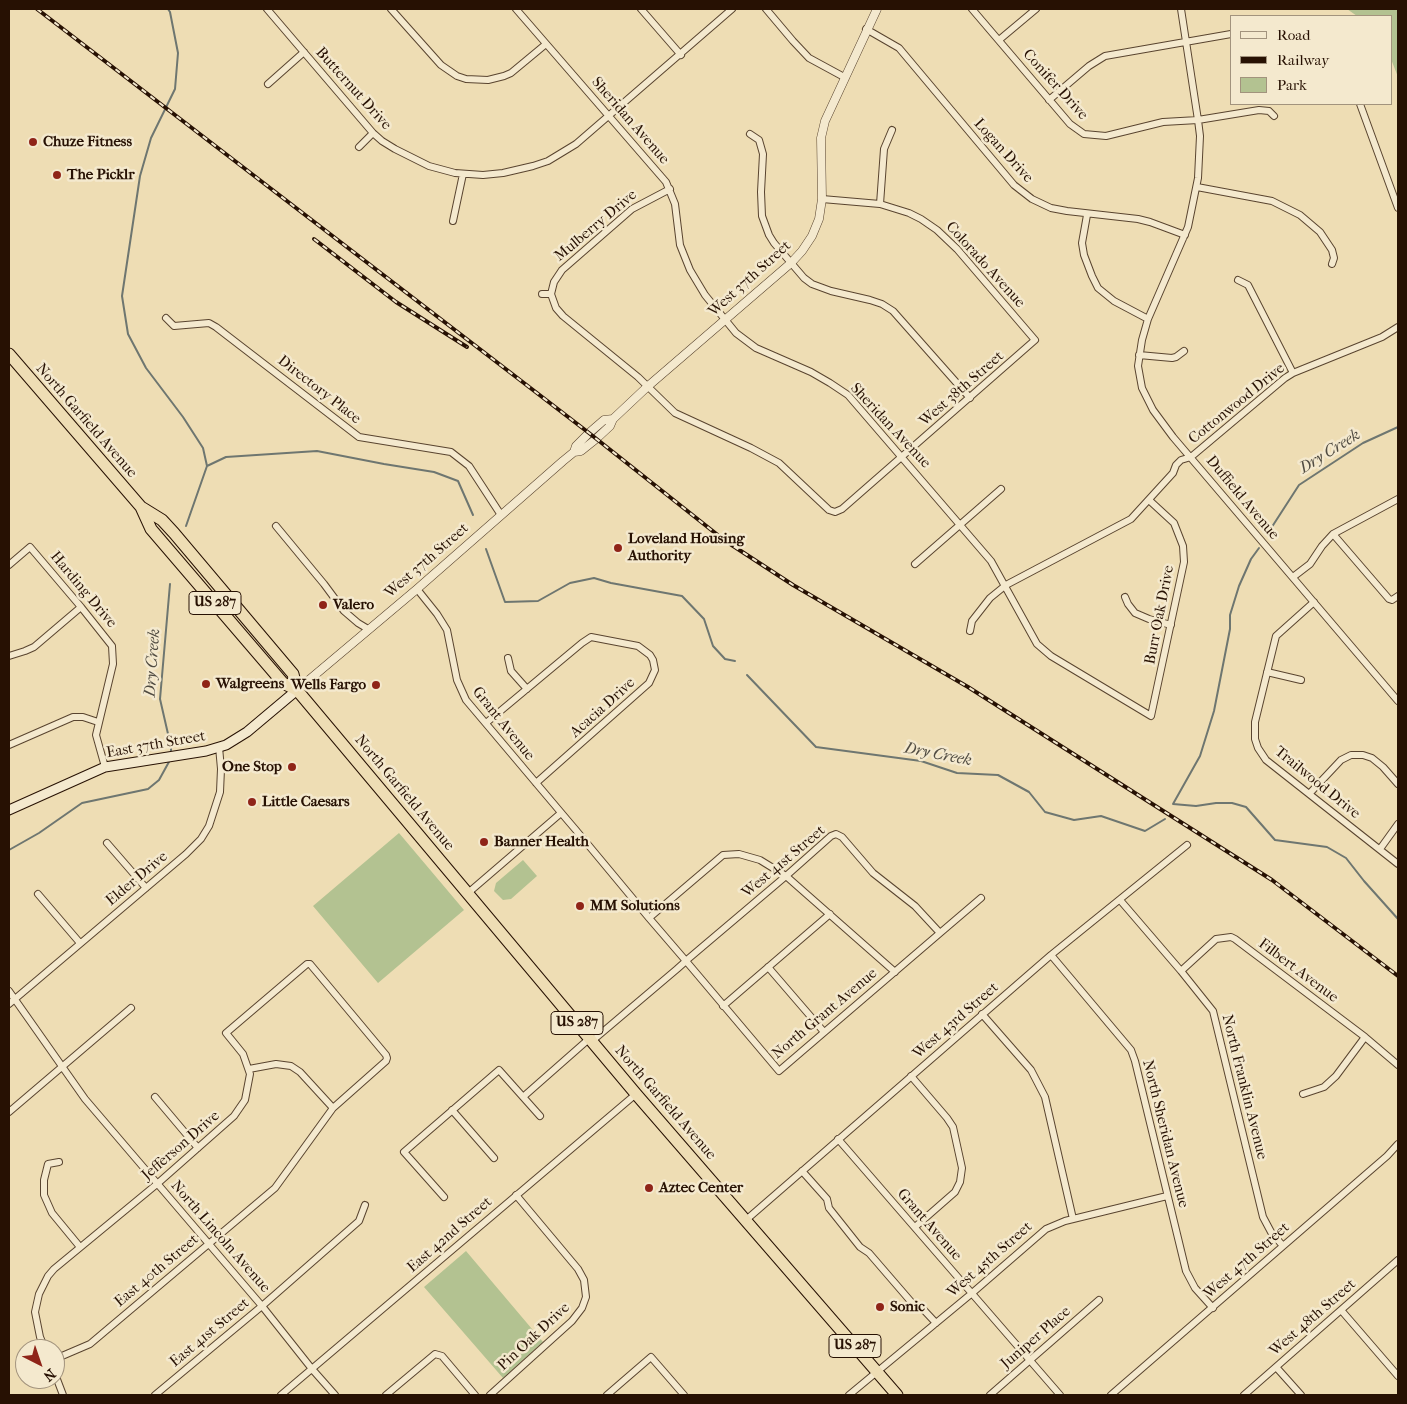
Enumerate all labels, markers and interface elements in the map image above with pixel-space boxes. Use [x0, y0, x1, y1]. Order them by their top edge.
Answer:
legend [1230, 15, 1392, 105]
text: Road [1277, 26, 1310, 44]
street label: Butternut Drive [311, 44, 395, 134]
street label: Conifer Drive [1018, 46, 1092, 124]
text: Railway [1277, 51, 1329, 69]
street label: Sheridan Avenue [587, 74, 673, 168]
text: Park [1277, 76, 1307, 94]
street label: Logan Drive [969, 115, 1037, 187]
place label: Chuze Fitness [43, 133, 132, 151]
marker: Chuze Fitness [27, 136, 39, 148]
place label: The Picklr [67, 166, 135, 184]
marker: The Picklr [51, 169, 63, 181]
street label: Mulberry Drive [551, 186, 641, 266]
street label: Colorado Avenue [942, 218, 1028, 312]
street label: West 37th Street [705, 237, 795, 321]
street label: West 38th Street [916, 348, 1008, 430]
street label: Directory Place [274, 352, 364, 428]
street label: North Garfield Avenue [31, 360, 141, 482]
street label: Cottonwood Drive [1185, 360, 1289, 448]
street label: Sheridan Avenue [846, 380, 934, 472]
water label: Dry Creek [1296, 426, 1364, 478]
street label: Duffield Avenue [1202, 452, 1282, 544]
street label: West 37th Street [381, 520, 473, 602]
place label: Loveland Housing Authority [628, 530, 744, 565]
marker: Loveland Housing Authority [612, 542, 624, 554]
street label: Harding Drive [46, 548, 120, 632]
street label: Burr Oak Drive [1142, 564, 1178, 666]
road number: US 287 [189, 592, 241, 614]
place label: Valero [333, 596, 374, 614]
marker: Valero [317, 599, 329, 611]
water label: Dry Creek [141, 628, 165, 698]
street label: Acacia Drive [567, 674, 639, 742]
place label: Walgreens [216, 675, 284, 693]
place label: Wells Fargo [291, 676, 366, 694]
marker: Walgreens [200, 678, 212, 690]
marker: Wells Fargo [370, 679, 382, 691]
street label: Grant Avenue [468, 684, 538, 764]
street label: East 37th Street [105, 727, 207, 763]
street label: North Garfield Avenue [350, 731, 458, 855]
water label: Dry Creek [903, 739, 973, 771]
street label: Trailwood Drive [1271, 743, 1363, 823]
place label: One Stop [222, 758, 282, 776]
marker: One Stop [286, 761, 298, 773]
place label: Little Caesars [262, 793, 350, 811]
marker: Little Caesars [246, 796, 258, 808]
street label: West 41st Street [739, 822, 829, 902]
place label: Banner Health [494, 833, 589, 851]
marker: Banner Health [478, 836, 490, 848]
street label: Elder Drive [102, 848, 172, 910]
place label: MM Solutions [590, 897, 680, 915]
marker: MM Solutions [574, 900, 586, 912]
street label: Filbert Avenue [1255, 935, 1341, 1007]
street label: North Grant Avenue [769, 965, 881, 1063]
street label: West 43rd Street [910, 979, 1002, 1063]
road number: US 287 [551, 1011, 603, 1034]
street label: North Franklin Avenue [1217, 1013, 1271, 1161]
street label: North Garfield Avenue [610, 1042, 720, 1164]
street label: North Sheridan Avenue [1138, 1058, 1192, 1210]
street label: Jefferson Drive [138, 1107, 224, 1185]
street label: North Lincoln Avenue [166, 1177, 274, 1297]
place label: Aztec Center [659, 1179, 743, 1197]
marker: Aztec Center [643, 1182, 655, 1194]
street label: Grant Avenue [893, 1185, 965, 1265]
street label: East 42nd Street [404, 1193, 496, 1277]
street label: West 45th Street [944, 1218, 1036, 1302]
street label: West 47th Street [1201, 1219, 1293, 1303]
street label: East 40th Street [111, 1231, 203, 1311]
street label: West 48th Street [1266, 1276, 1360, 1360]
street label: East 41st Street [167, 1295, 253, 1371]
place label: Sonic [890, 1298, 925, 1316]
street label: Pin Oak Drive [494, 1299, 574, 1375]
marker: Sonic [874, 1301, 886, 1313]
street label: Juniper Place [998, 1303, 1074, 1373]
road number: US 287 [829, 1334, 881, 1358]
north arrow [15, 1339, 65, 1389]
text: N [40, 1365, 59, 1385]

